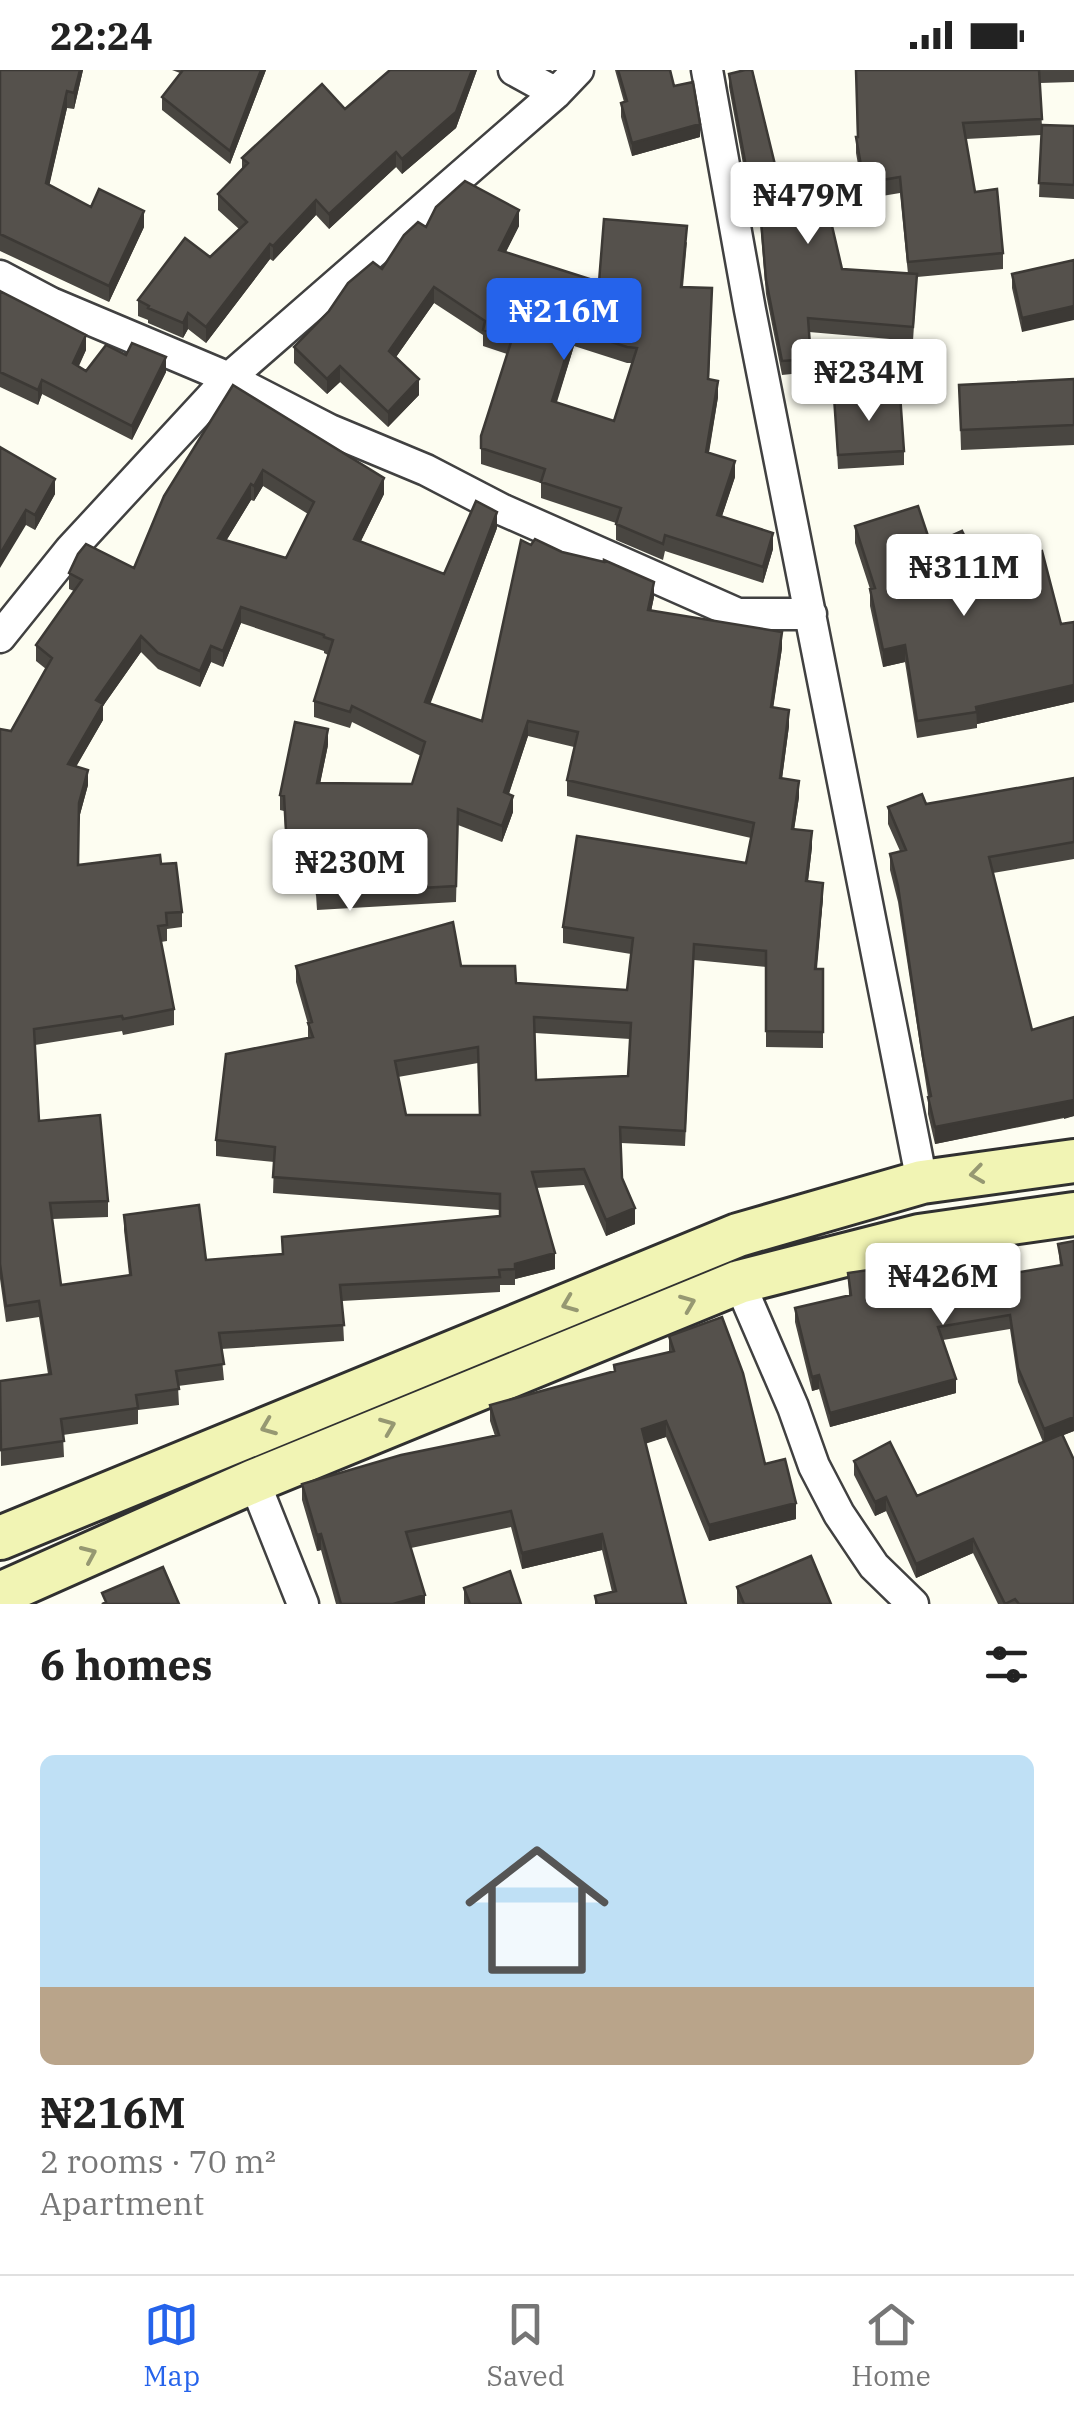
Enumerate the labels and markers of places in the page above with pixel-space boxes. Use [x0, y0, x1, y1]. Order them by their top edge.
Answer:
pin: ₦479M [738, 162, 878, 247]
pin: ₦216M [494, 278, 634, 363]
pin: ₦234M [799, 339, 939, 424]
pin: ₦311M [894, 534, 1034, 619]
pin: ₦230M [280, 829, 420, 914]
pin: ₦426M [873, 1243, 1013, 1328]

